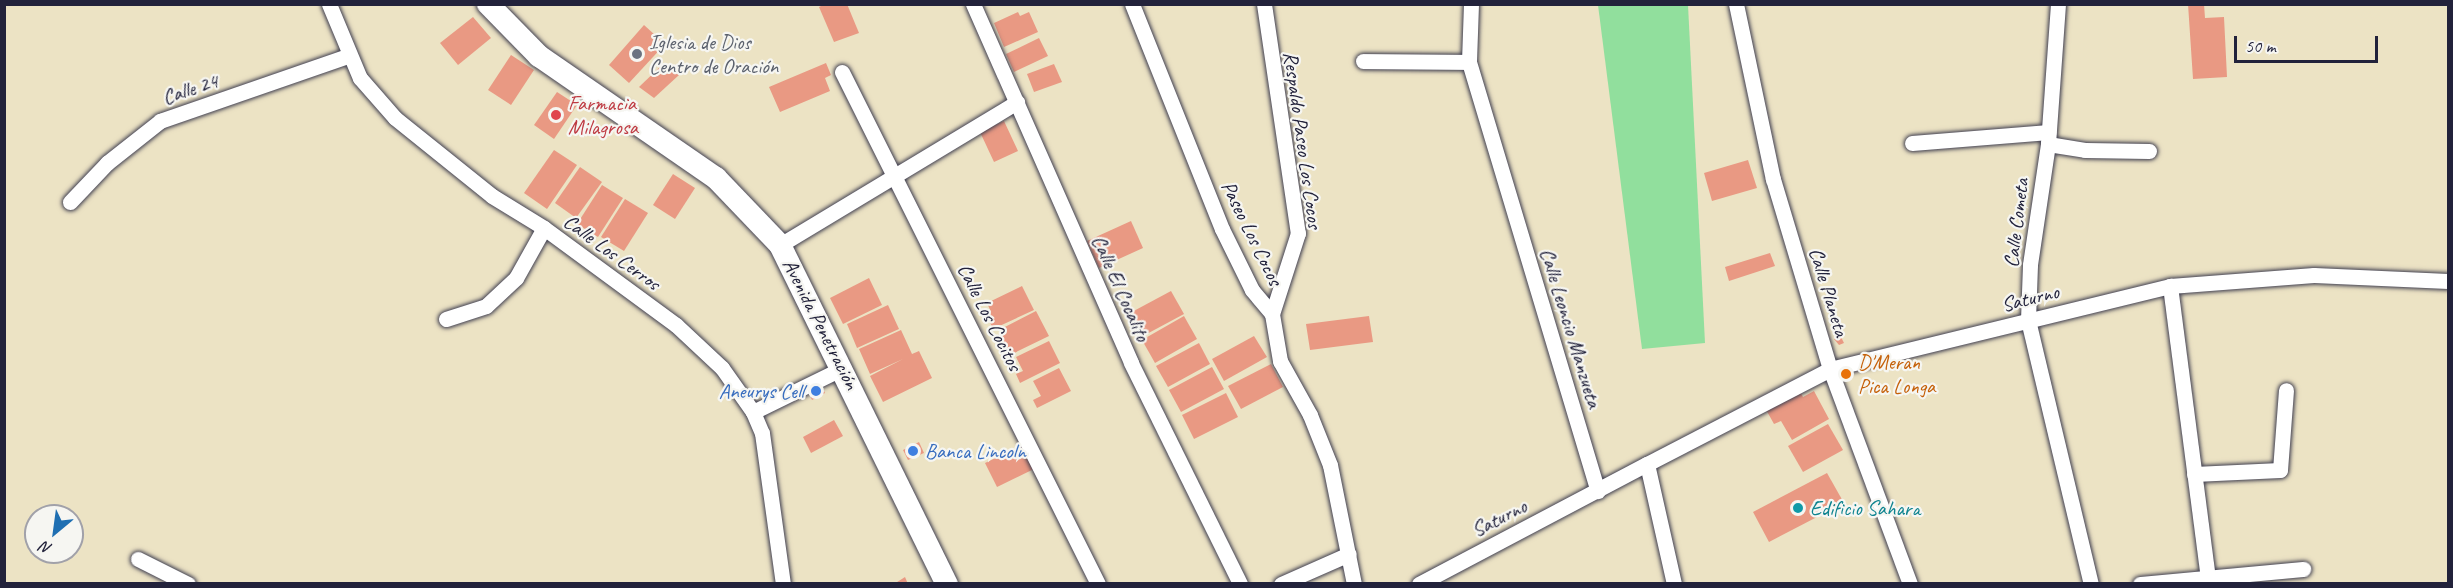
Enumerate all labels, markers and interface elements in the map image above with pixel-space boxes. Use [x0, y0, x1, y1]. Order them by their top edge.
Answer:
scale bar [2237, 24, 2381, 62]
place label: Iglesia de Dios Centro de Oración [649, 29, 778, 79]
text: 50 m [2245, 35, 2276, 57]
marker: Iglesia de Dios Centro de Oración [630, 47, 644, 61]
street label: Respaldo Paseo Los Cocos [1278, 50, 1328, 230]
street label: Calle 24 [159, 68, 221, 110]
place label: Farmacia Milagrosa [568, 90, 638, 140]
marker: Farmacia Milagrosa [549, 108, 563, 122]
street label: Paseo Los Cocos [1216, 177, 1288, 289]
street label: Calle Cometa [1998, 177, 2034, 269]
street label: Calle Los Cerros [559, 209, 665, 295]
street label: Calle El Cocalito [1087, 231, 1155, 345]
street label: Calle Planeta [1803, 244, 1855, 340]
street label: Calle Leoncio Manzueta [1535, 245, 1607, 411]
street label: Avenida Penetración [777, 254, 865, 394]
street label: Calle Los Cocitos [952, 259, 1028, 375]
street label: Saturno [1999, 279, 2061, 317]
place label: D'Meran Pica Longa [1858, 349, 1935, 399]
marker: D'Meran Pica Longa [1839, 367, 1853, 381]
place label: Aneurys Cell [719, 378, 804, 404]
marker: Aneurys Cell [809, 384, 823, 398]
place label: Banca Lincoln [925, 438, 1026, 464]
marker: Banca Lincoln [906, 444, 920, 458]
street label: Saturno [1467, 494, 1531, 542]
place label: Edificio Sahara [1810, 495, 1920, 521]
marker: Edificio Sahara [1791, 501, 1805, 515]
north arrow [24, 504, 84, 564]
text: N [37, 537, 55, 559]

